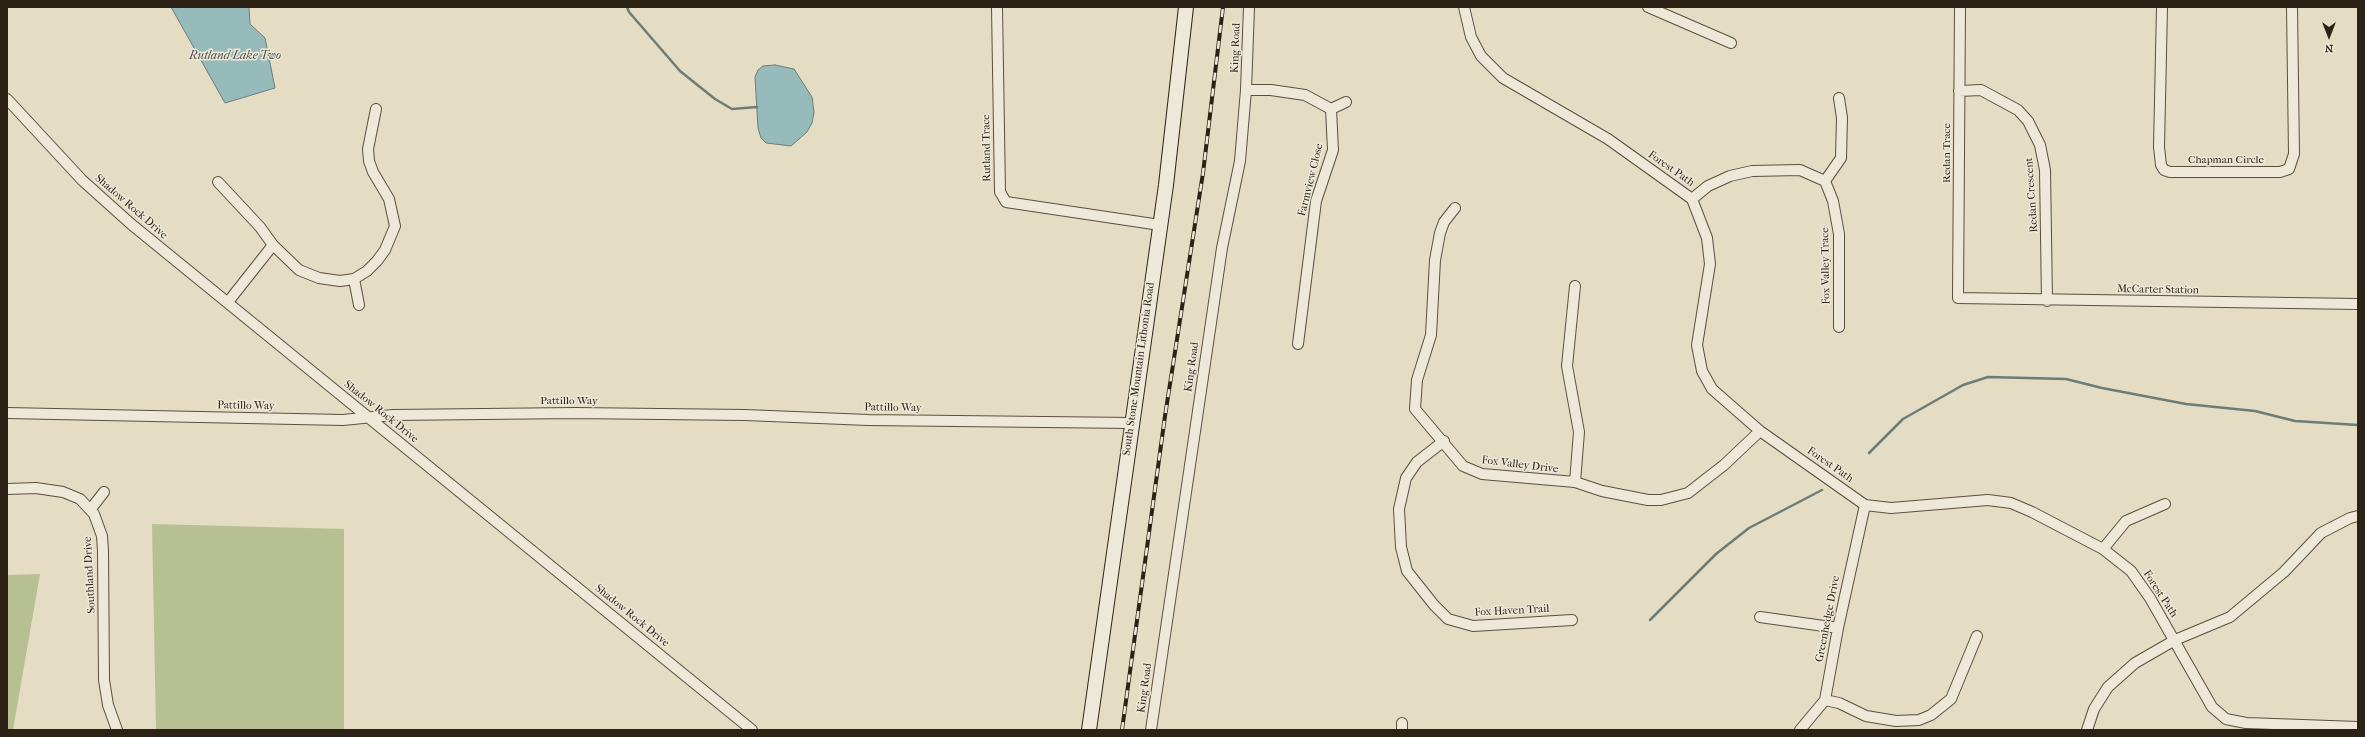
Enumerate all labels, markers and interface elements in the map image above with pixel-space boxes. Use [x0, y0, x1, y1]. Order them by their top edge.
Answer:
north arrow [2309, 16, 2349, 56]
street label: King Road [1229, 23, 1243, 73]
text: N [2325, 42, 2333, 55]
water label: Rutland Lake Two [189, 49, 281, 63]
street label: Rutland Trace [980, 114, 994, 182]
street label: Redan Trace [1940, 123, 1954, 183]
street label: Farmview Close [1296, 142, 1326, 218]
street label: Forest Path [1645, 148, 1697, 190]
street label: Chapman Circle [2188, 153, 2264, 167]
street label: Redan Crescent [2023, 157, 2041, 233]
street label: Shadow Rock Drive [92, 172, 170, 242]
street label: Fox Valley Trace [1819, 227, 1833, 305]
street label: South Stone Mountain Lithonia Road [1120, 281, 1158, 457]
street label: McCarter Station [2117, 283, 2199, 297]
street label: King Road [1182, 341, 1202, 393]
street label: Shadow Rock Drive [341, 378, 421, 446]
street label: Pattillo Way [540, 394, 598, 408]
street label: Pattillo Way [217, 399, 275, 413]
street label: Pattillo Way [864, 401, 922, 415]
street label: Forest Path [1804, 444, 1856, 486]
street label: Fox Valley Drive [1481, 454, 1559, 476]
street label: Southland Drive [81, 536, 99, 614]
street label: Forest Path [2140, 568, 2180, 620]
street label: Greenhedge Drive [1813, 575, 1843, 663]
street label: Shadow Rock Drive [592, 582, 672, 650]
street label: Fox Haven Trail [1474, 602, 1550, 620]
street label: King Road [1135, 662, 1155, 714]

